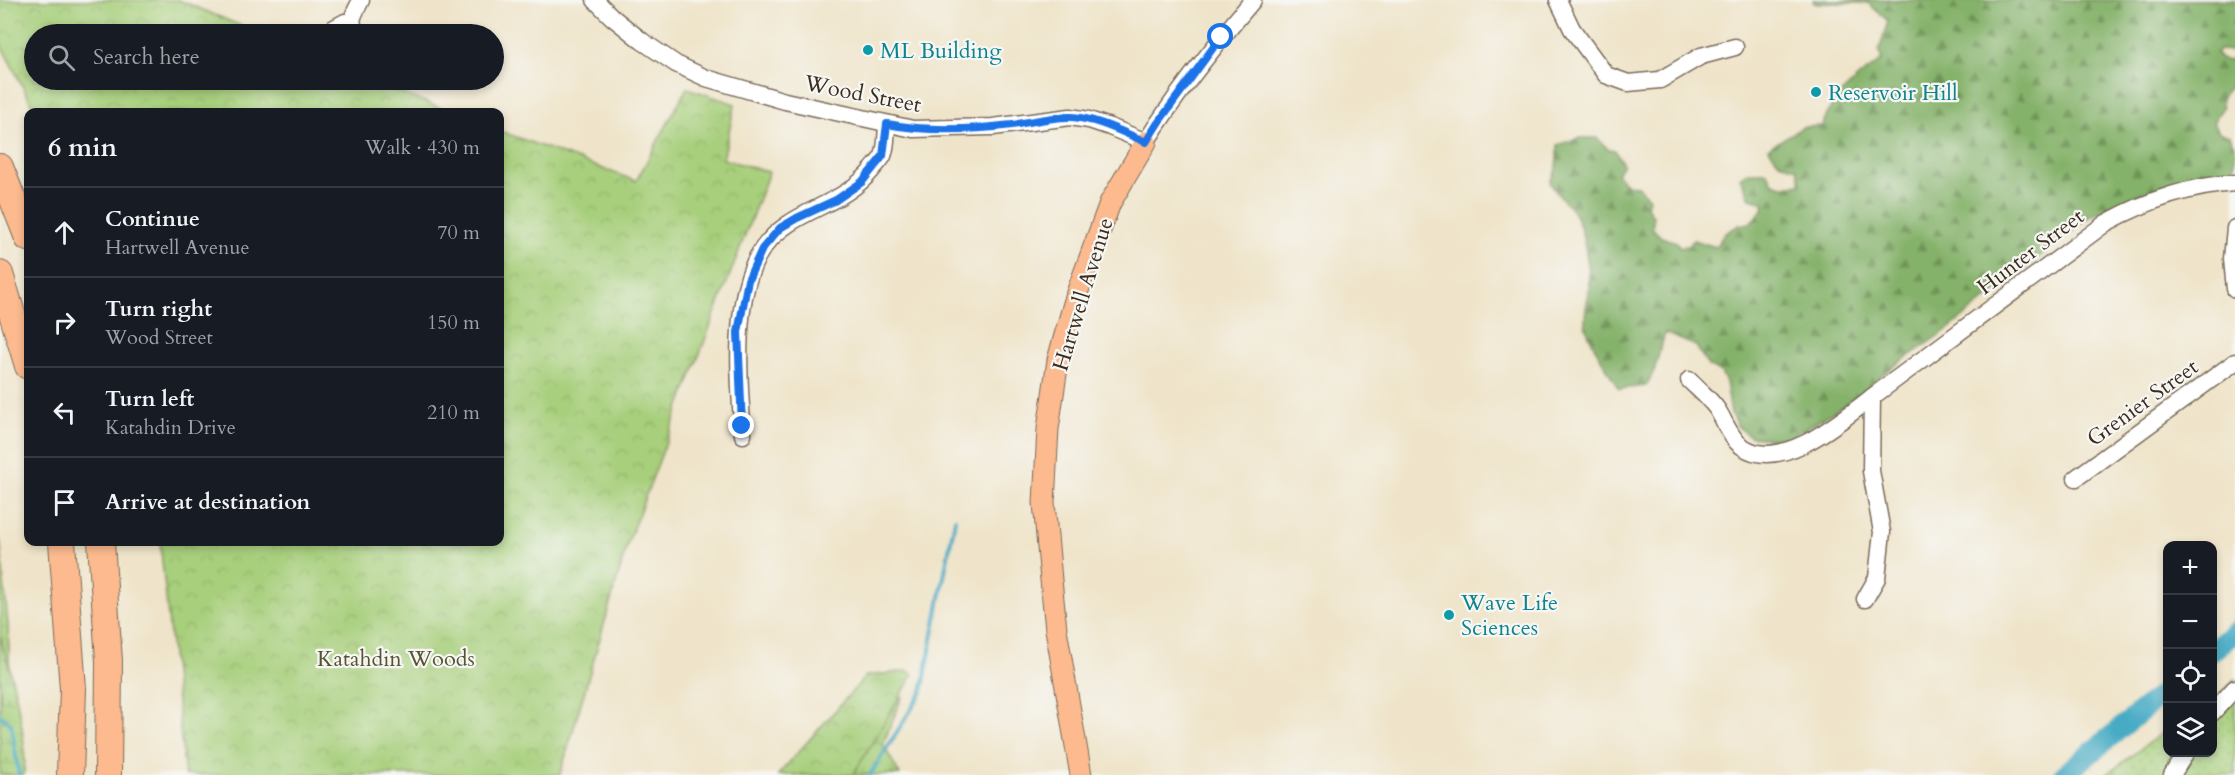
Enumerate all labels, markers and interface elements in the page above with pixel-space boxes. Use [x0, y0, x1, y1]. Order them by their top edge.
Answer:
route start [1207, 23, 1233, 49]
search box [24, 24, 504, 90]
place label: ML Building [880, 36, 1002, 66]
icon: search [45, 41, 78, 74]
text: Search here [93, 42, 200, 72]
marker: ML Building [861, 43, 875, 57]
street label: Wood Street [801, 68, 924, 120]
place label: Reservoir Hill [1828, 78, 1958, 108]
marker: Reservoir Hill [1809, 85, 1823, 99]
text: 6 min [48, 130, 117, 165]
text: Walk · 430 m [365, 134, 480, 161]
street label: Hunter Street [1971, 202, 2090, 302]
text: Continue [105, 204, 200, 234]
street label: Hartwell Avenue [1045, 214, 1121, 375]
icon: ahead [48, 216, 81, 249]
text: 70 m [437, 219, 480, 246]
text: Hartwell Avenue [105, 234, 250, 261]
text: Turn right [105, 294, 212, 324]
icon: right [48, 306, 81, 339]
text: 150 m [427, 309, 480, 336]
text: Wood Street [105, 324, 213, 351]
street label: Grenier Street [2081, 352, 2204, 453]
text: Turn left [105, 384, 194, 414]
icon: left [48, 396, 81, 429]
text: 210 m [427, 399, 480, 426]
route end [728, 412, 754, 438]
text: Katahdin Drive [105, 414, 236, 441]
icon: arrive [48, 486, 81, 519]
text: Arrive at destination [105, 487, 310, 517]
map controls [2163, 541, 2217, 757]
button: + [2163, 541, 2217, 595]
place label: Wave Life Sciences [1460, 588, 1558, 643]
button: − [2163, 595, 2217, 649]
marker: Wave Life Sciences [1442, 608, 1456, 622]
park label: Katahdin Woods [317, 644, 475, 674]
button: locate [2163, 649, 2217, 703]
button: layers [2163, 703, 2217, 757]

